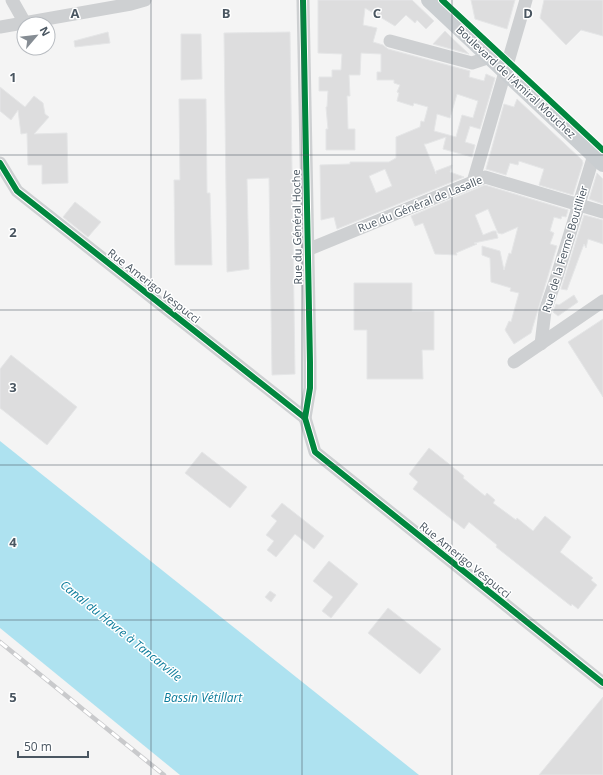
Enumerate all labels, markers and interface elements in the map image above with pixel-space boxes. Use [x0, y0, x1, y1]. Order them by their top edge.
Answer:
text: A [71, 4, 80, 22]
text: B [222, 4, 231, 22]
text: C [373, 4, 381, 22]
text: D [523, 4, 533, 22]
north arrow [16, 16, 56, 56]
street label: Boulevard de l'Amiral Mouchez [453, 22, 580, 141]
text: N [37, 24, 54, 39]
text: 1 [9, 68, 17, 86]
street label: Rue du Général Hoche [288, 169, 305, 285]
street label: Rue du Général de Lasalle [355, 172, 484, 235]
street label: Rue de la Ferme Boutillier [538, 183, 591, 314]
text: 2 [9, 223, 17, 241]
street label: Rue Amerigo Vespucci [105, 245, 204, 326]
text: 3 [9, 378, 17, 396]
street label: Rue Amerigo Vespucci [417, 518, 514, 601]
text: 4 [9, 533, 17, 551]
water label: Canal du Havre à Tancarville [57, 576, 186, 685]
text: 5 [9, 688, 17, 706]
water label: Bassin Vétillart [164, 689, 243, 706]
scale bar [18, 733, 88, 759]
text: 50 m [24, 738, 52, 755]

